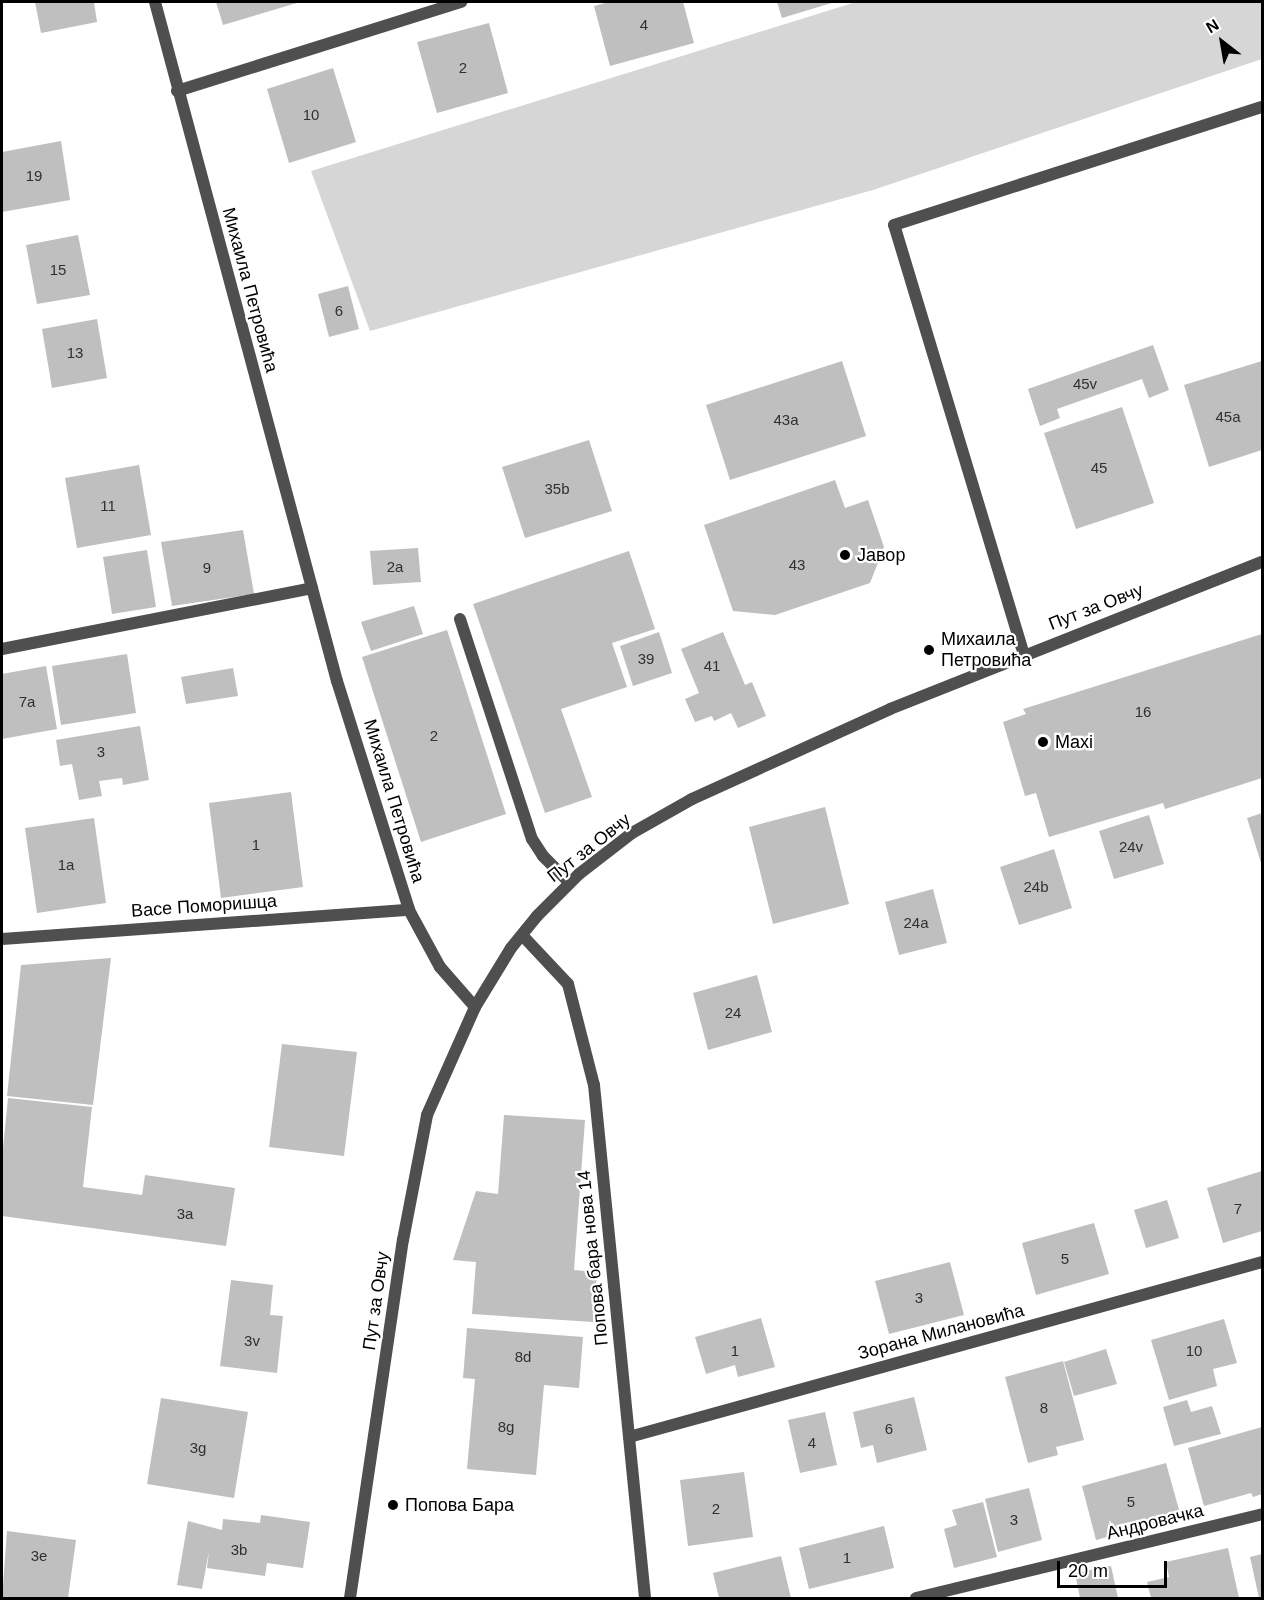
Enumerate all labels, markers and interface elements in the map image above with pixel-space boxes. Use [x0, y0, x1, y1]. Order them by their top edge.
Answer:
north arrow [1192, 12, 1252, 72]
house number: 4 [640, 16, 648, 34]
text: N [1203, 16, 1222, 36]
house number: 2 [459, 59, 467, 77]
house number: 10 [303, 106, 319, 124]
house number: 19 [26, 167, 42, 185]
street label: Михаила Петровића [218, 205, 282, 375]
house number: 15 [50, 261, 66, 279]
house number: 6 [335, 302, 343, 320]
house number: 13 [67, 344, 83, 362]
house number: 45v [1073, 375, 1097, 393]
house number: 45a [1215, 408, 1241, 426]
house number: 43a [773, 411, 799, 429]
house number: 45 [1091, 459, 1107, 477]
house number: 35b [544, 480, 570, 498]
house number: 11 [100, 497, 116, 515]
place label: Јавор [857, 544, 905, 566]
marker: Јавор [838, 548, 852, 562]
house number: 43 [789, 556, 805, 574]
house number: 2a [387, 558, 403, 576]
house number: 9 [203, 559, 211, 577]
street label: Пут за Овчу [1046, 579, 1146, 635]
place label: Михаила Петровића [941, 629, 1031, 672]
marker: Михаила Петровића [922, 643, 936, 657]
house number: 39 [638, 650, 654, 668]
house number: 41 [704, 657, 720, 675]
house number: 7a [19, 693, 35, 711]
house number: 16 [1135, 703, 1151, 721]
street label: Михаила Петровића [359, 717, 429, 885]
house number: 2 [430, 727, 438, 745]
place label: Maxi [1055, 731, 1093, 753]
marker: Maxi [1036, 735, 1050, 749]
house number: 3 [97, 743, 105, 761]
street label: Пут за Овчу [543, 809, 635, 887]
house number: 1 [252, 836, 260, 854]
house number: 24v [1119, 838, 1143, 856]
house number: 1a [58, 856, 74, 874]
house number: 24b [1023, 878, 1049, 896]
street label: Васе Поморишца [130, 890, 278, 922]
house number: 24a [903, 914, 929, 932]
house number: 24 [725, 1004, 741, 1022]
street label: Попова бара нова 14 [573, 1169, 613, 1347]
house number: 7 [1234, 1200, 1242, 1218]
house number: 3a [177, 1205, 193, 1223]
street label: Пут за Овчу [358, 1250, 394, 1352]
house number: 5 [1061, 1250, 1069, 1268]
house number: 3 [915, 1289, 923, 1307]
street label: Зорана Милановића [856, 1299, 1026, 1365]
house number: 3v [244, 1332, 260, 1350]
house number: 1 [731, 1342, 739, 1360]
house number: 10 [1186, 1342, 1202, 1360]
house number: 8d [515, 1348, 531, 1366]
house number: 8 [1040, 1399, 1048, 1417]
house number: 8g [498, 1418, 514, 1436]
house number: 6 [885, 1420, 893, 1438]
house number: 4 [808, 1434, 816, 1452]
house number: 3g [190, 1439, 206, 1457]
house number: 5 [1127, 1493, 1135, 1511]
place label: Попова Бара [405, 1494, 514, 1516]
marker: Попова Бара [386, 1498, 400, 1512]
house number: 2 [712, 1500, 720, 1518]
street label: Андровачка [1104, 1500, 1206, 1544]
house number: 3 [1010, 1511, 1018, 1529]
house number: 3b [231, 1541, 247, 1559]
house number: 3e [31, 1547, 47, 1565]
house number: 1 [843, 1549, 851, 1567]
scale bar [1060, 1549, 1170, 1587]
text: 20 m [1068, 1561, 1108, 1581]

